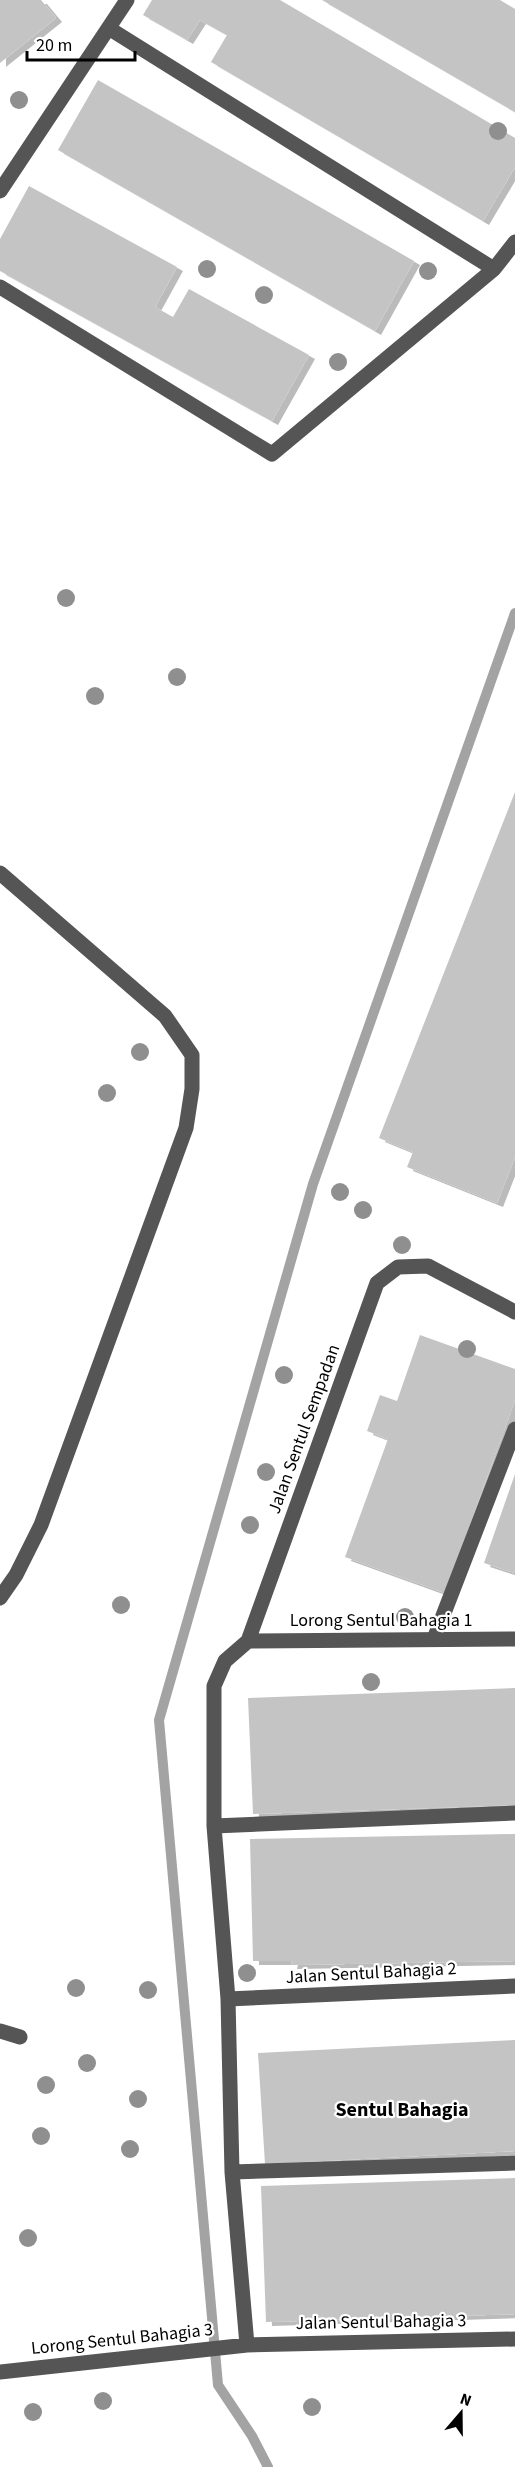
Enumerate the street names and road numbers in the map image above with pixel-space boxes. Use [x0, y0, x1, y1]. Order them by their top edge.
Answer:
street label: Jalan Sentul Sempadan [262, 1341, 346, 1517]
street label: Lorong Sentul Bahagia 1 [290, 1608, 472, 1633]
street label: Jalan Sentul Bahagia 2 [285, 1956, 457, 1990]
street label: Jalan Sentul Bahagia 3 [295, 2308, 467, 2336]
street label: Lorong Sentul Bahagia 3 [30, 2317, 214, 2361]

